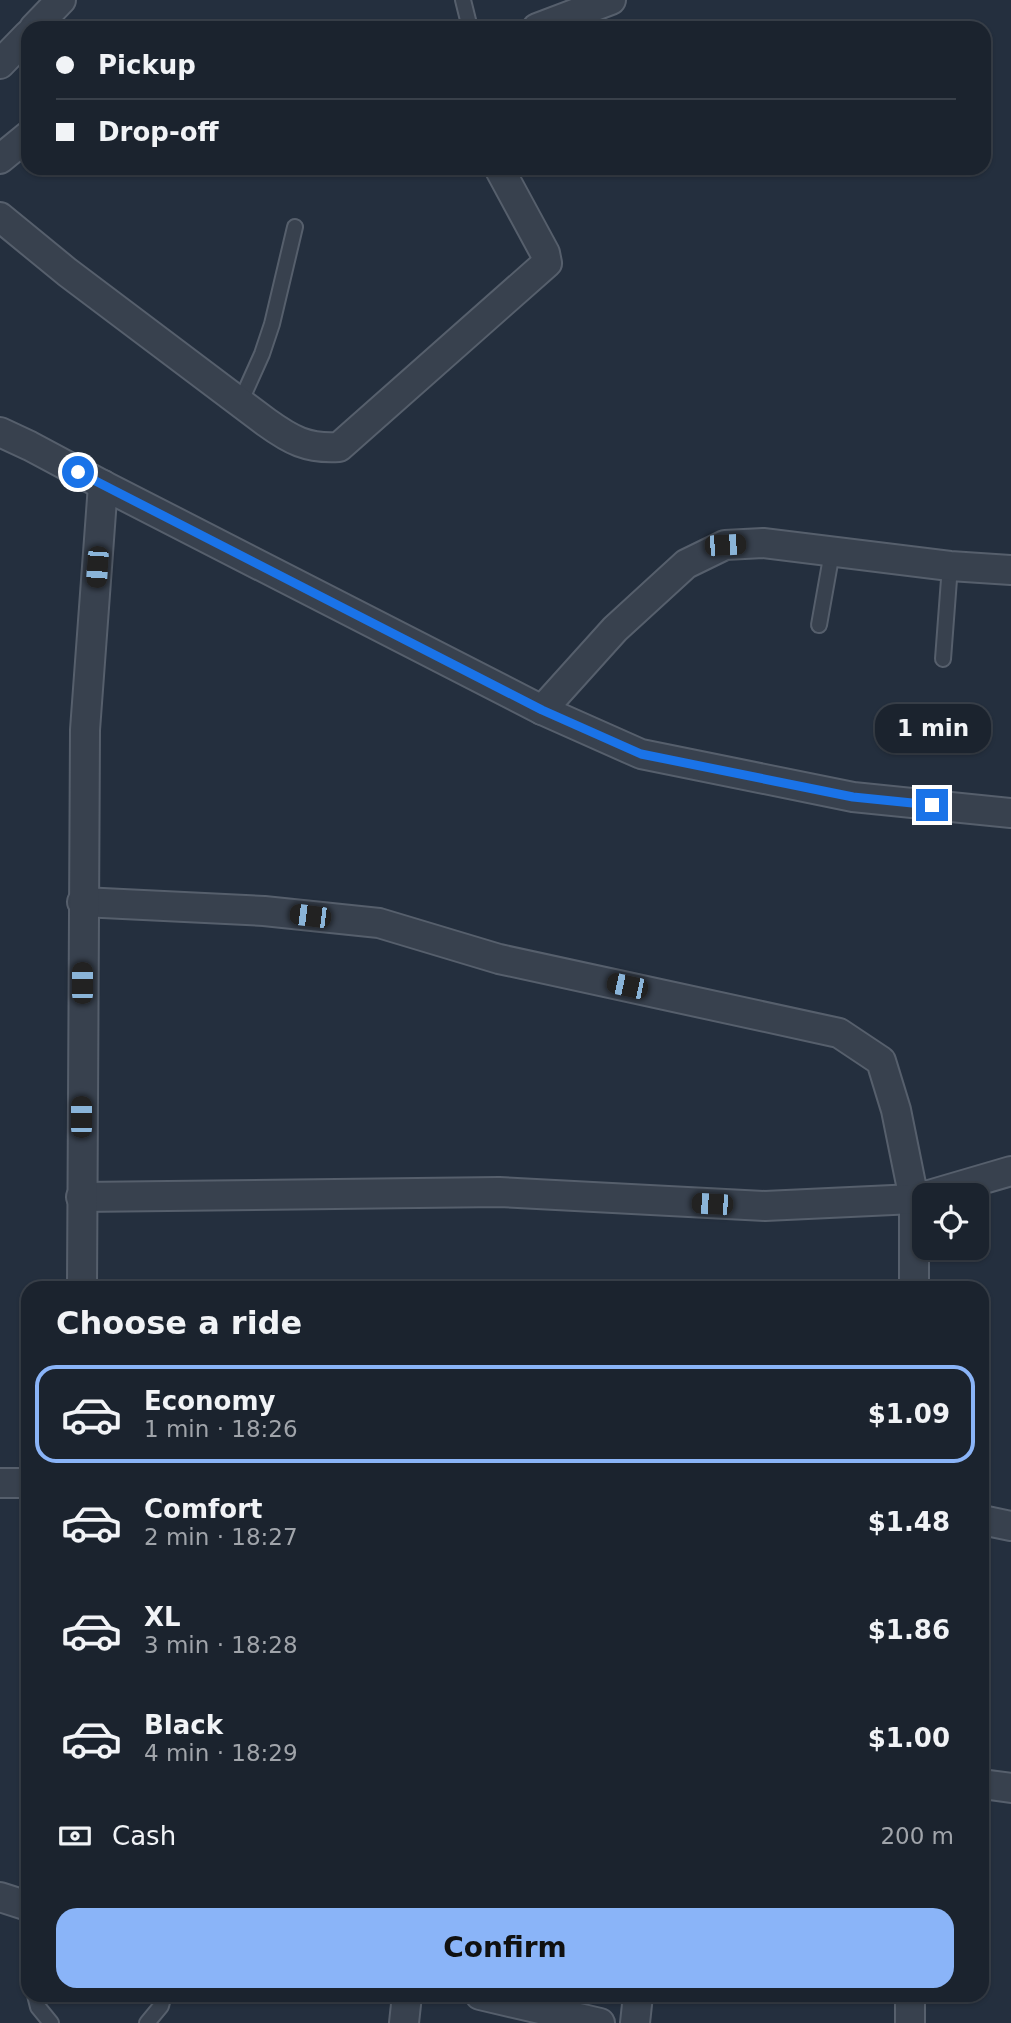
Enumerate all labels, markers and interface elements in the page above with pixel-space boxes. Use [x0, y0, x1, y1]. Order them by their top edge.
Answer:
text: Pickup [98, 50, 196, 80]
text: Drop-off [98, 117, 219, 147]
route start [62, 456, 94, 488]
car [704, 533, 747, 557]
car [86, 545, 109, 589]
callout: 1 min [874, 704, 990, 752]
text: 1 min [897, 715, 969, 741]
route end [916, 789, 948, 821]
car [288, 903, 333, 929]
car [72, 962, 93, 1004]
car [605, 971, 650, 1001]
car [71, 1096, 92, 1138]
map controls [912, 1183, 989, 1260]
button: locate [912, 1183, 989, 1260]
car [691, 1192, 734, 1216]
text: Choose a ride [56, 1304, 302, 1342]
icon: car [60, 1383, 123, 1446]
text: Economy [144, 1386, 275, 1416]
text: $1.09 [868, 1399, 950, 1429]
text: 1 min · 18:26 [144, 1416, 298, 1442]
icon: car [60, 1491, 123, 1554]
text: Comfort [144, 1494, 262, 1524]
text: $1.48 [868, 1507, 950, 1537]
text: 2 min · 18:27 [144, 1524, 298, 1550]
icon: car [60, 1599, 123, 1662]
text: XL [144, 1602, 181, 1632]
text: $1.86 [868, 1615, 950, 1645]
text: 3 min · 18:28 [144, 1632, 298, 1658]
icon: car [60, 1707, 123, 1770]
text: Black [144, 1710, 223, 1740]
text: $1.00 [868, 1723, 950, 1753]
text: 4 min · 18:29 [144, 1740, 298, 1766]
icon: cash [56, 1817, 94, 1855]
text: Cash [112, 1821, 176, 1851]
text: 200 m [880, 1823, 954, 1849]
button: Confirm [56, 1908, 954, 1988]

